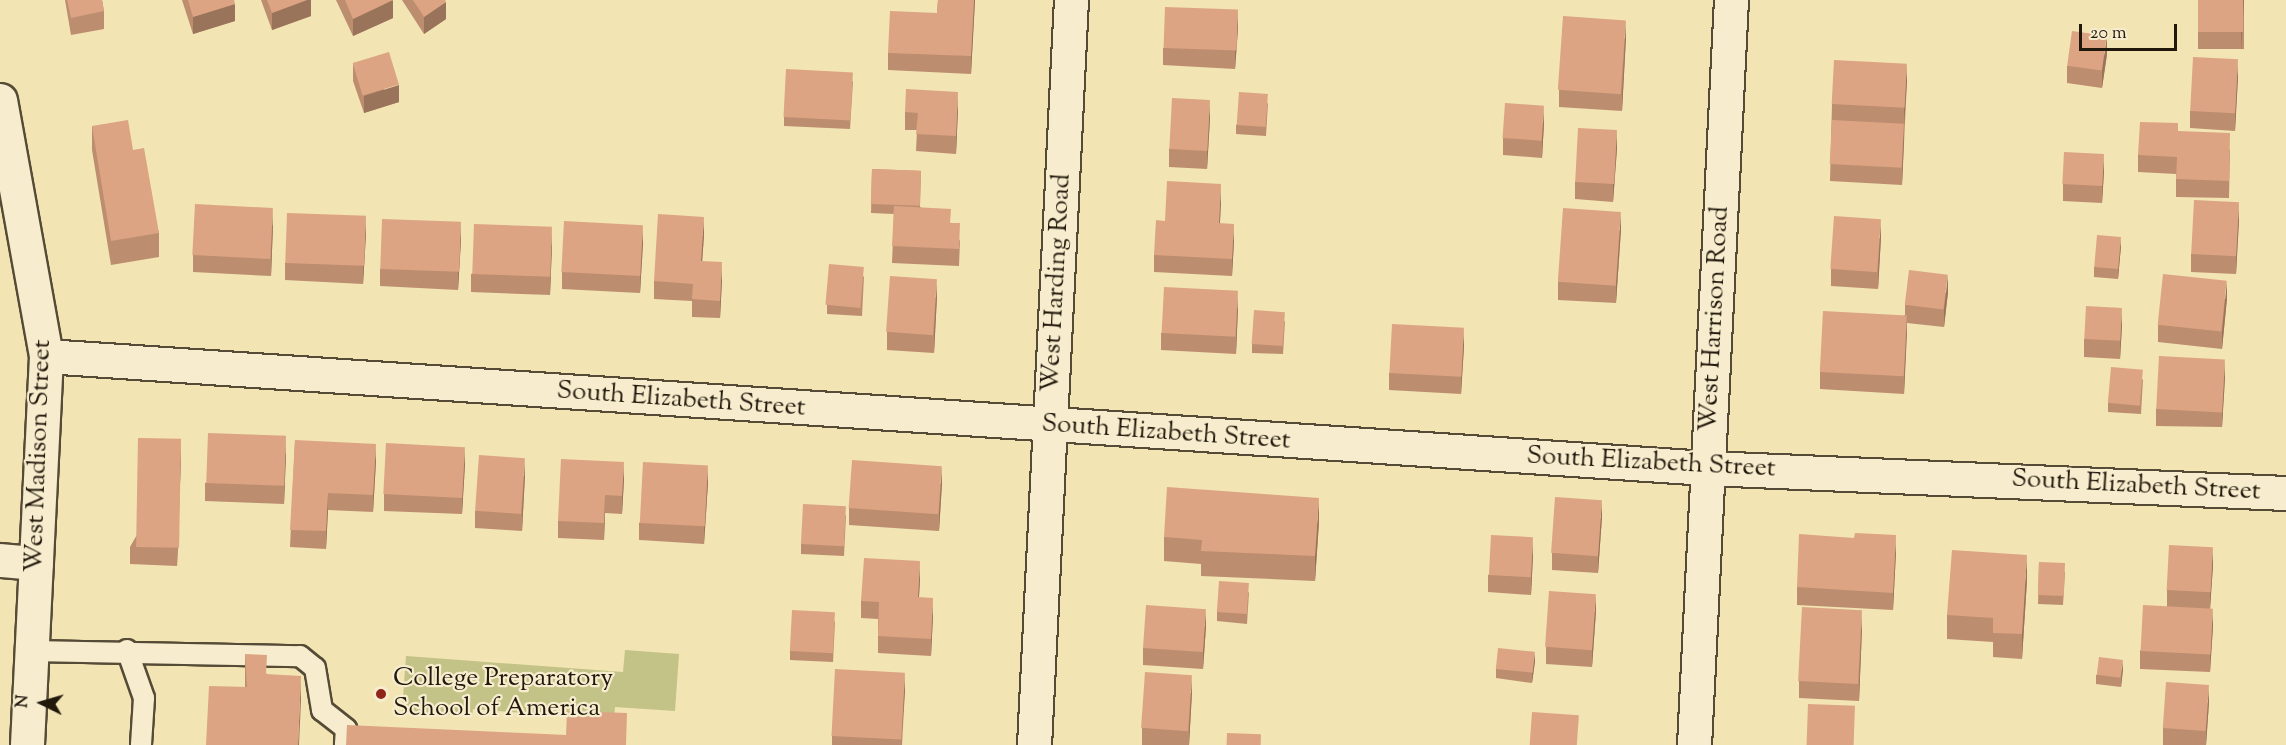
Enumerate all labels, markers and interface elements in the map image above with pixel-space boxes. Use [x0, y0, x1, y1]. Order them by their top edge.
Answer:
scale bar [2082, 12, 2180, 50]
text: 20 m [2090, 21, 2127, 47]
street label: West Harding Road [1036, 173, 1078, 393]
street label: West Harrison Road [1694, 205, 1736, 433]
street label: West Madison Street [19, 339, 59, 573]
street label: South Elizabeth Street [556, 376, 806, 424]
street label: South Elizabeth Street [1041, 409, 1291, 457]
street label: South Elizabeth Street [1526, 441, 1776, 485]
street label: South Elizabeth Street [2011, 464, 2261, 508]
place label: College Preparatory School of America [393, 663, 613, 724]
north arrow [12, 673, 72, 733]
marker: College Preparatory School of America [374, 687, 388, 701]
text: N [12, 694, 36, 709]

